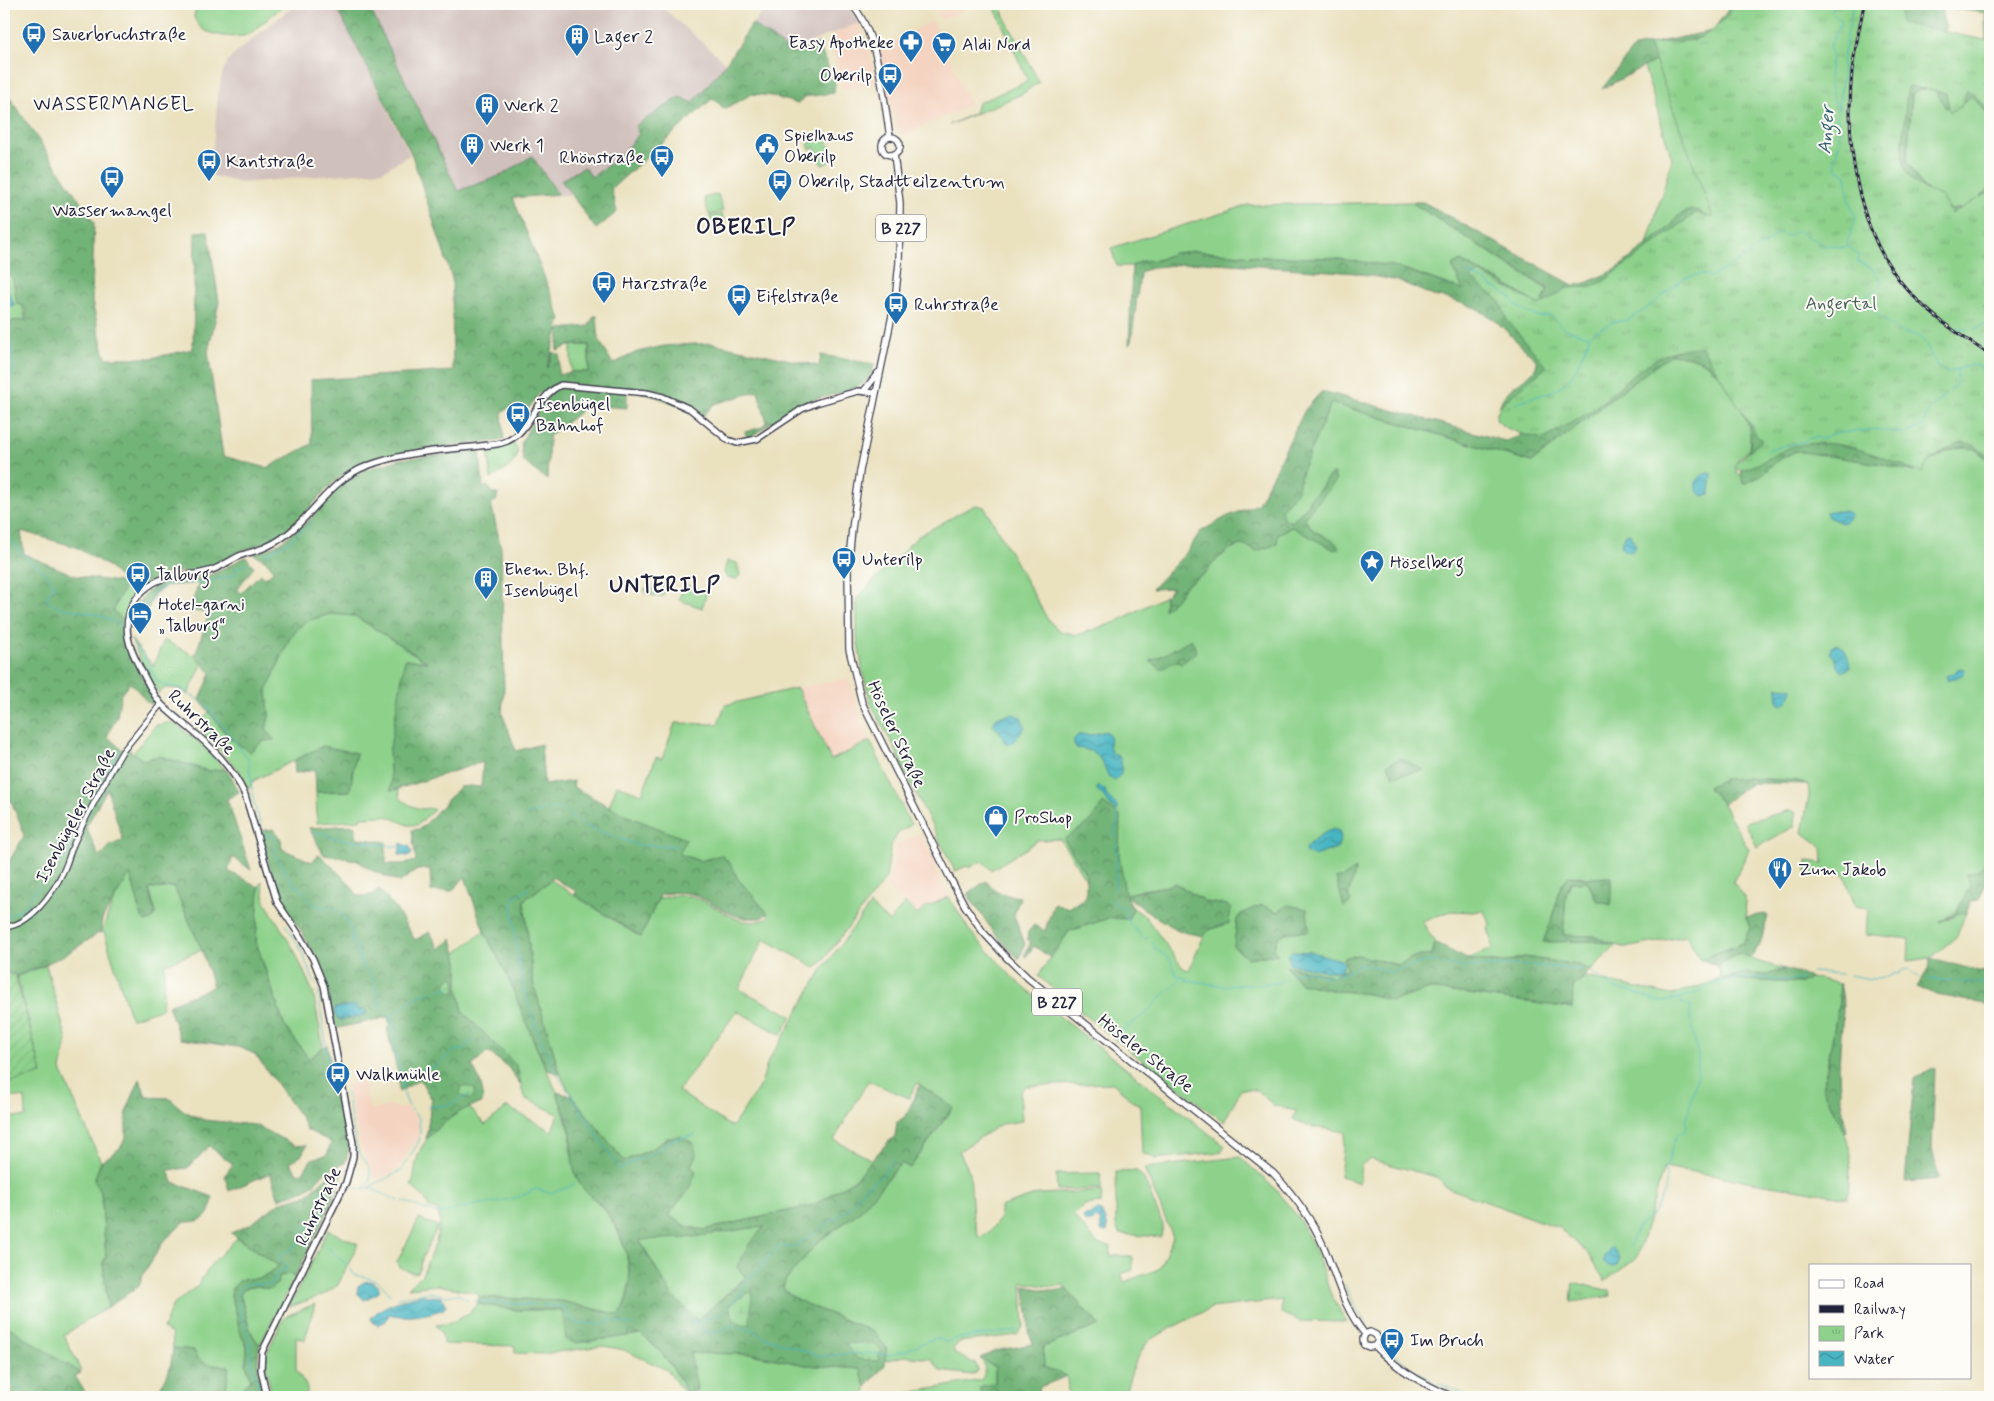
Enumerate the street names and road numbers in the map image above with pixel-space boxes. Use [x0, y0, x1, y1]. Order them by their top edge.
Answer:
road number: B 227 [876, 214, 926, 242]
street label: Höseler Straße [861, 677, 931, 792]
street label: Ruhrstraße [162, 685, 240, 761]
street label: Isenbügeler Straße [30, 744, 122, 887]
road number: B 227 [1032, 989, 1082, 1016]
street label: Höseler Straße [1092, 1009, 1198, 1099]
street label: Ruhrstraße [290, 1163, 348, 1250]

